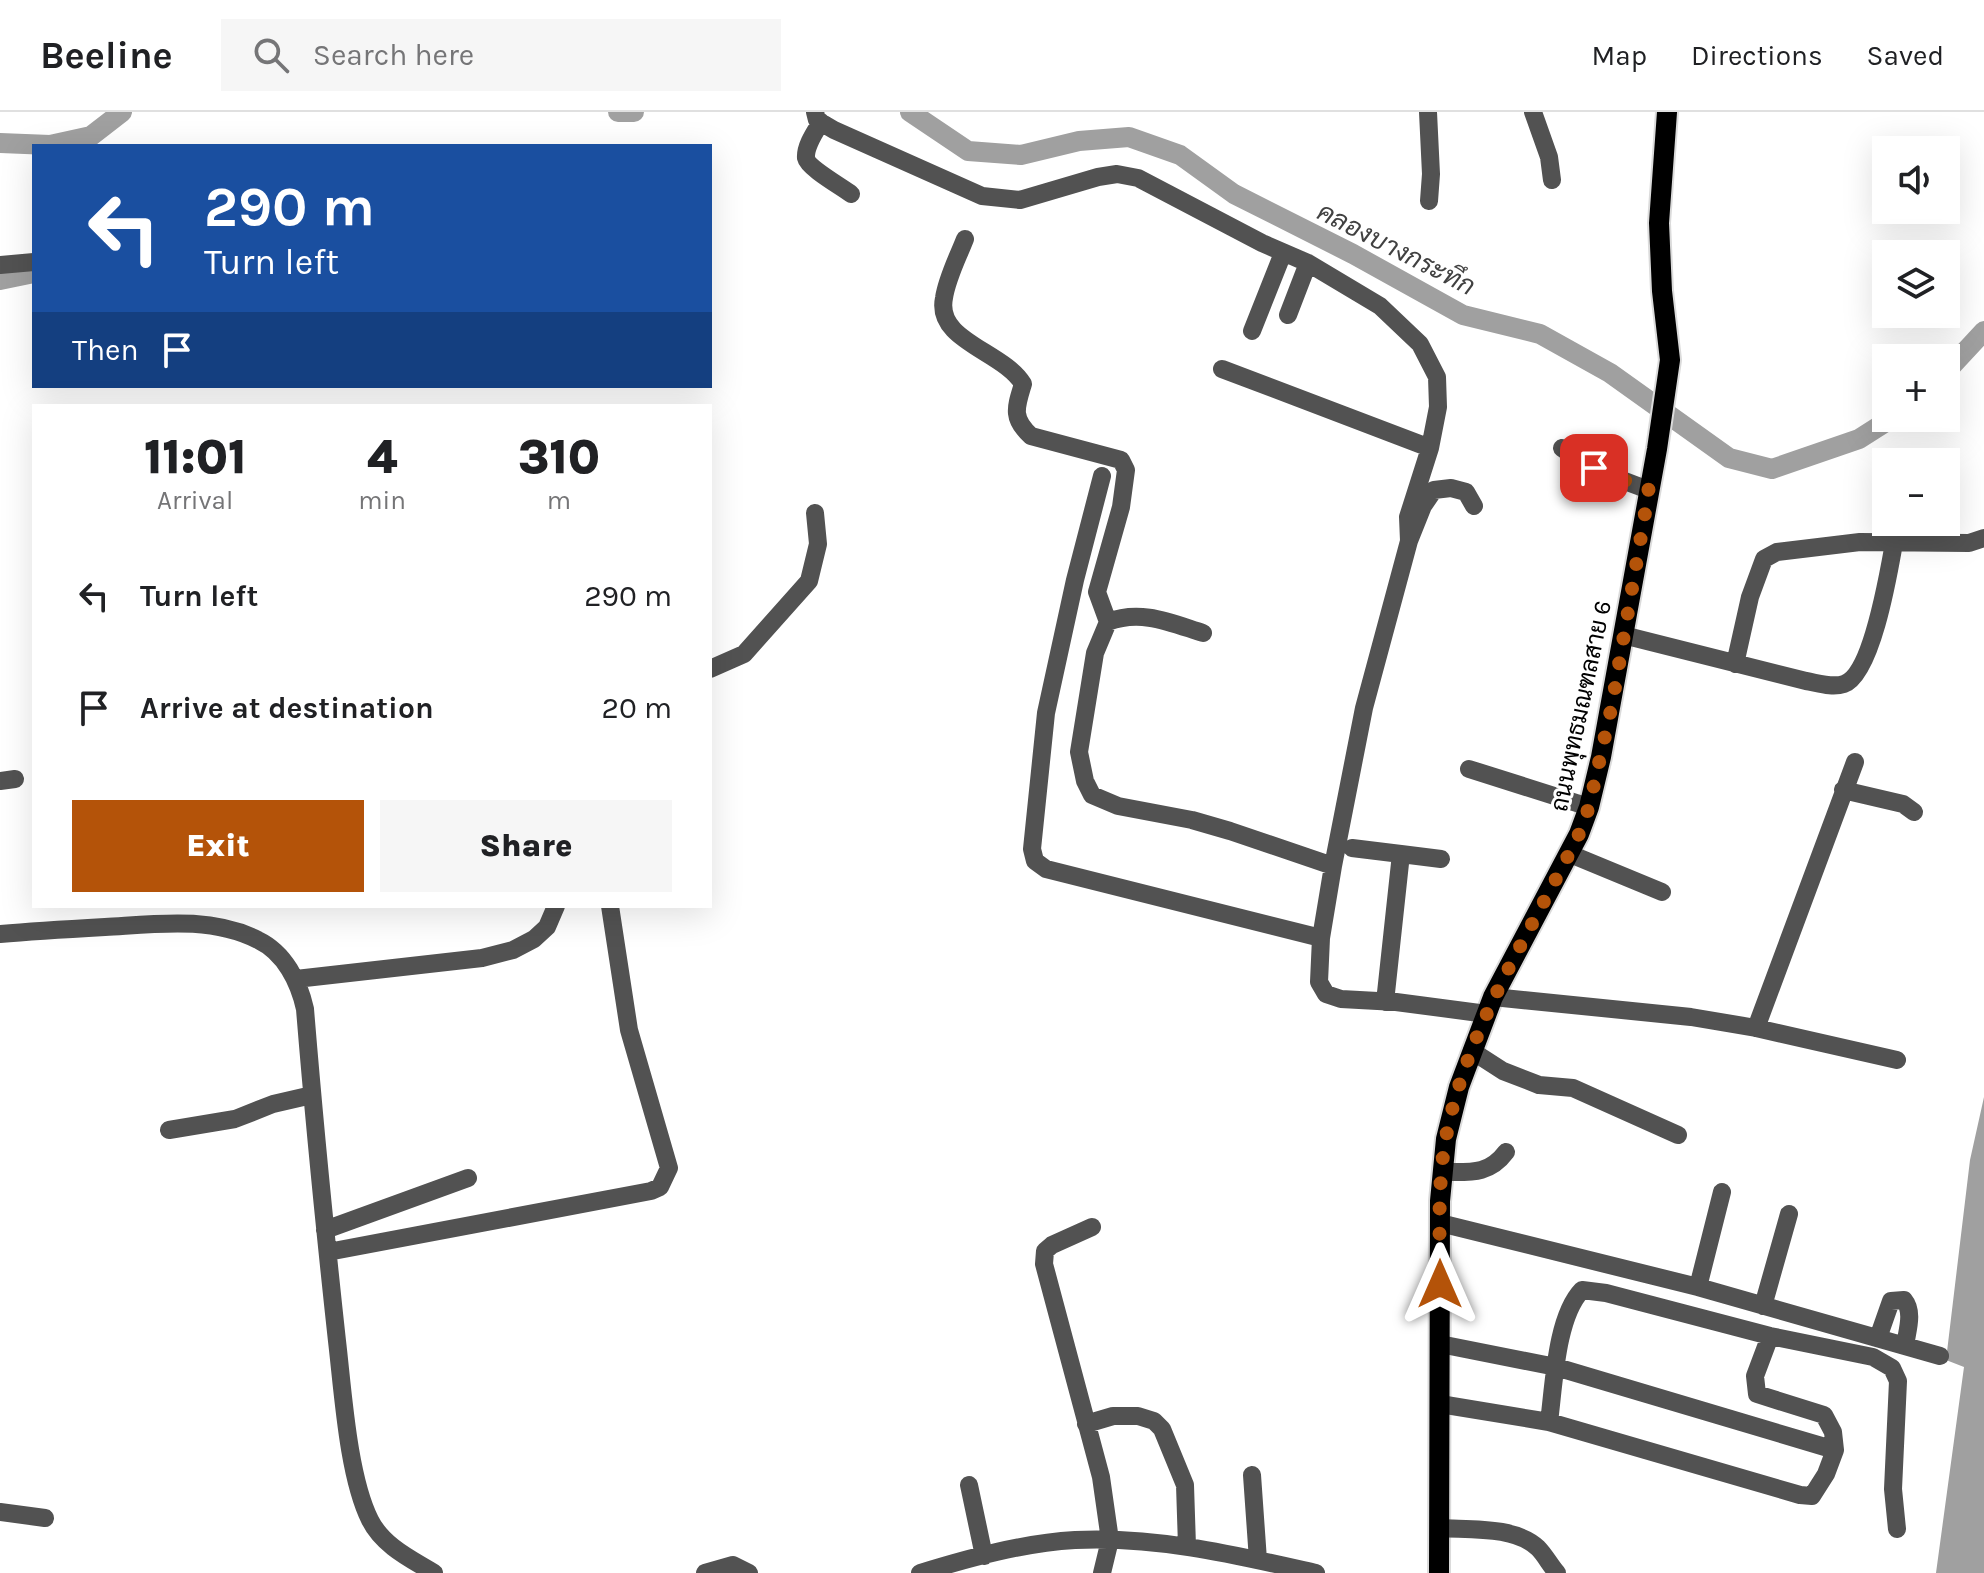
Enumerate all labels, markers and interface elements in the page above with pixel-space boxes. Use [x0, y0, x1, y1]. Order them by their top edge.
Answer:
search box [221, 19, 781, 91]
text: Beeline [40, 33, 173, 78]
icon: search [249, 33, 293, 77]
text: Search here [313, 37, 474, 73]
text: Map [1592, 39, 1647, 72]
text: Directions [1691, 39, 1823, 72]
text: Saved [1867, 39, 1944, 72]
map controls [1872, 136, 1960, 536]
button: sound [1872, 136, 1960, 224]
text: 290 m [204, 174, 375, 239]
icon: left [72, 176, 176, 280]
water label: คลองบางกระทึก [1312, 195, 1480, 302]
button: layers [1872, 240, 1960, 328]
text: Turn left [204, 241, 339, 283]
icon: arrive [155, 328, 199, 372]
text: Then [72, 332, 139, 368]
button: + [1872, 344, 1960, 432]
text: 11:01 [144, 429, 246, 485]
text: 4 [367, 429, 397, 485]
text: 310 [518, 429, 600, 485]
pin [1560, 434, 1628, 502]
icon: arrive [1572, 446, 1616, 490]
button: − [1872, 448, 1960, 536]
text: Arrival [157, 485, 233, 516]
text: min [358, 485, 406, 516]
text: m [547, 485, 571, 516]
icon: left [72, 574, 116, 618]
text: Turn left [140, 578, 258, 614]
text: 290 m [584, 578, 672, 614]
street label: ถนนพุทธมณฑลสาย 6 [1545, 598, 1619, 814]
icon: arrive [72, 686, 116, 730]
text: Arrive at destination [140, 690, 434, 726]
text: 20 m [602, 690, 672, 726]
button: Exit [72, 800, 364, 892]
button: Share [380, 800, 672, 892]
position arrow [1398, 1242, 1482, 1326]

